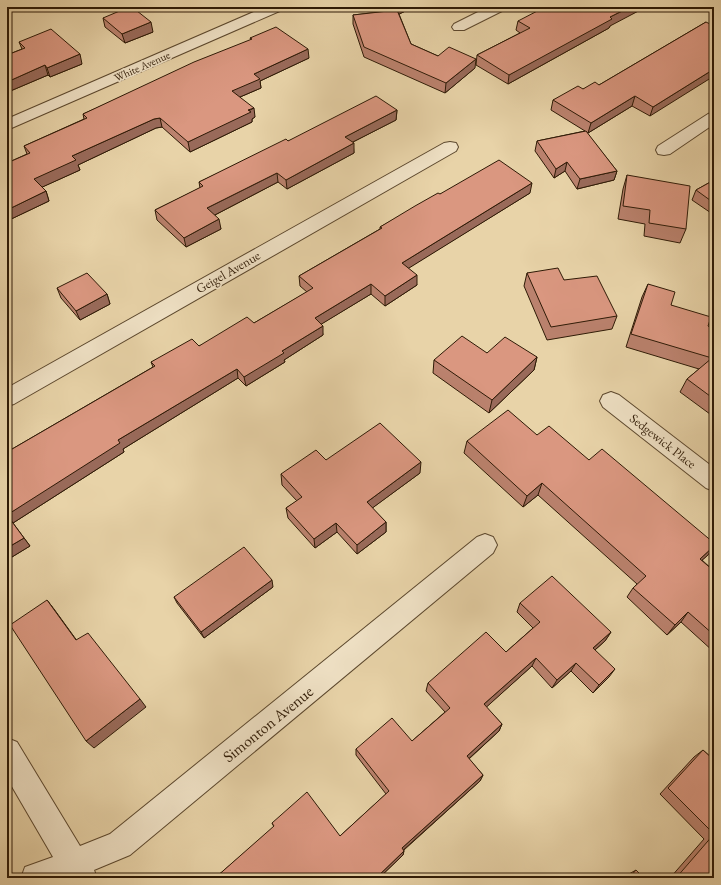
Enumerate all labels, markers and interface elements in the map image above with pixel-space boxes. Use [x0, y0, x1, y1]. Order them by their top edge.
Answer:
street label: White Avenue [112, 47, 173, 85]
street label: Geigel Avenue [193, 247, 263, 297]
street label: Sedgewick Place [626, 410, 700, 472]
street label: Simonton Avenue [218, 681, 318, 767]

